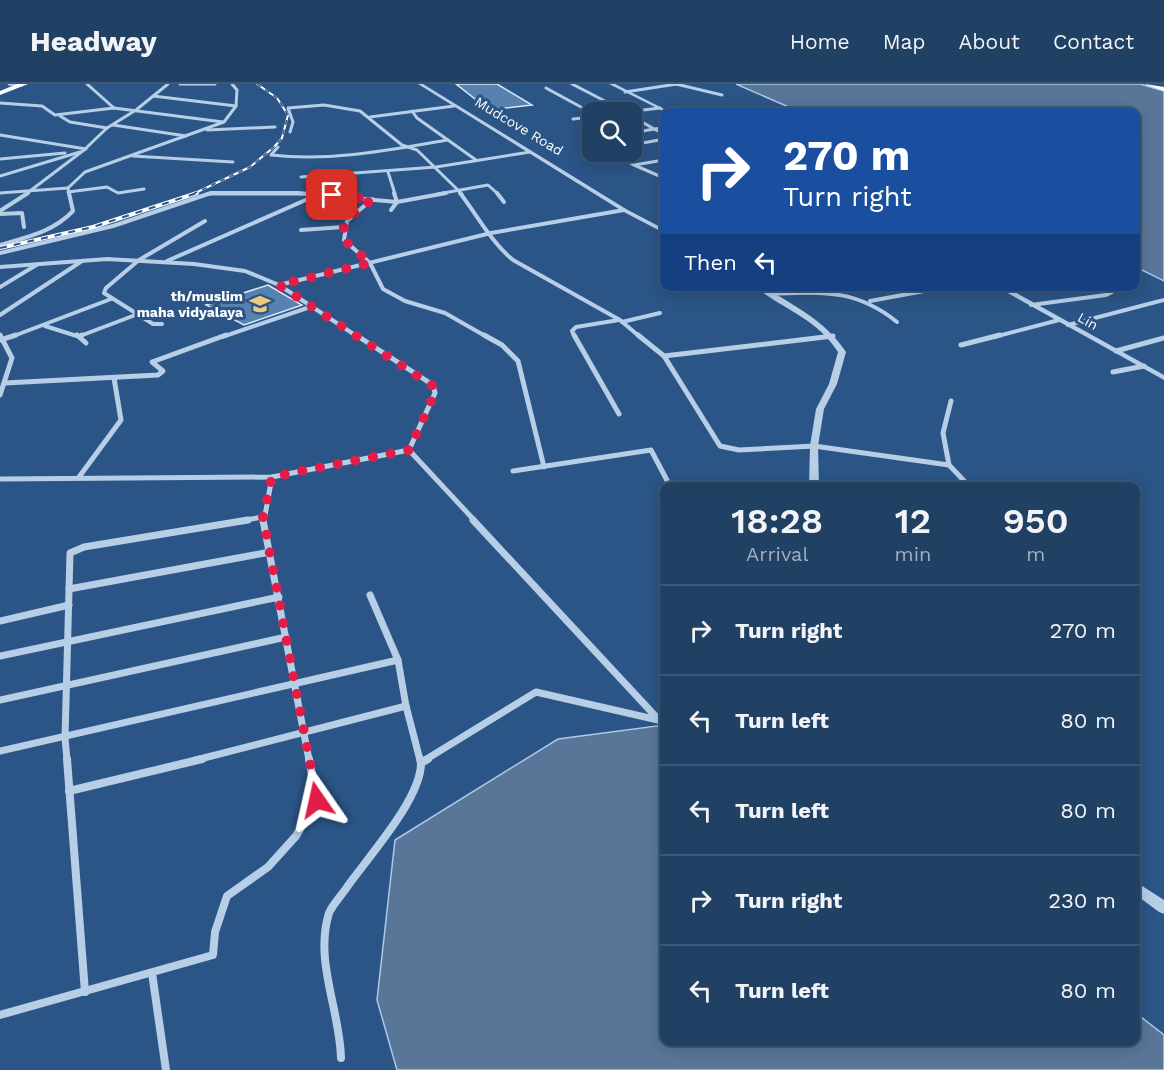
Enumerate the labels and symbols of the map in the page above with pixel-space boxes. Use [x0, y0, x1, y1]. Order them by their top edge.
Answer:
street label: Mudcove Road [472, 93, 566, 159]
pin [306, 169, 357, 220]
place label: th/muslim maha vidyalaya [137, 288, 244, 320]
school or university icon: th/muslim maha vidyalaya [248, 292, 272, 316]
street label: Lin [1075, 309, 1101, 333]
position arrow [285, 768, 349, 832]

